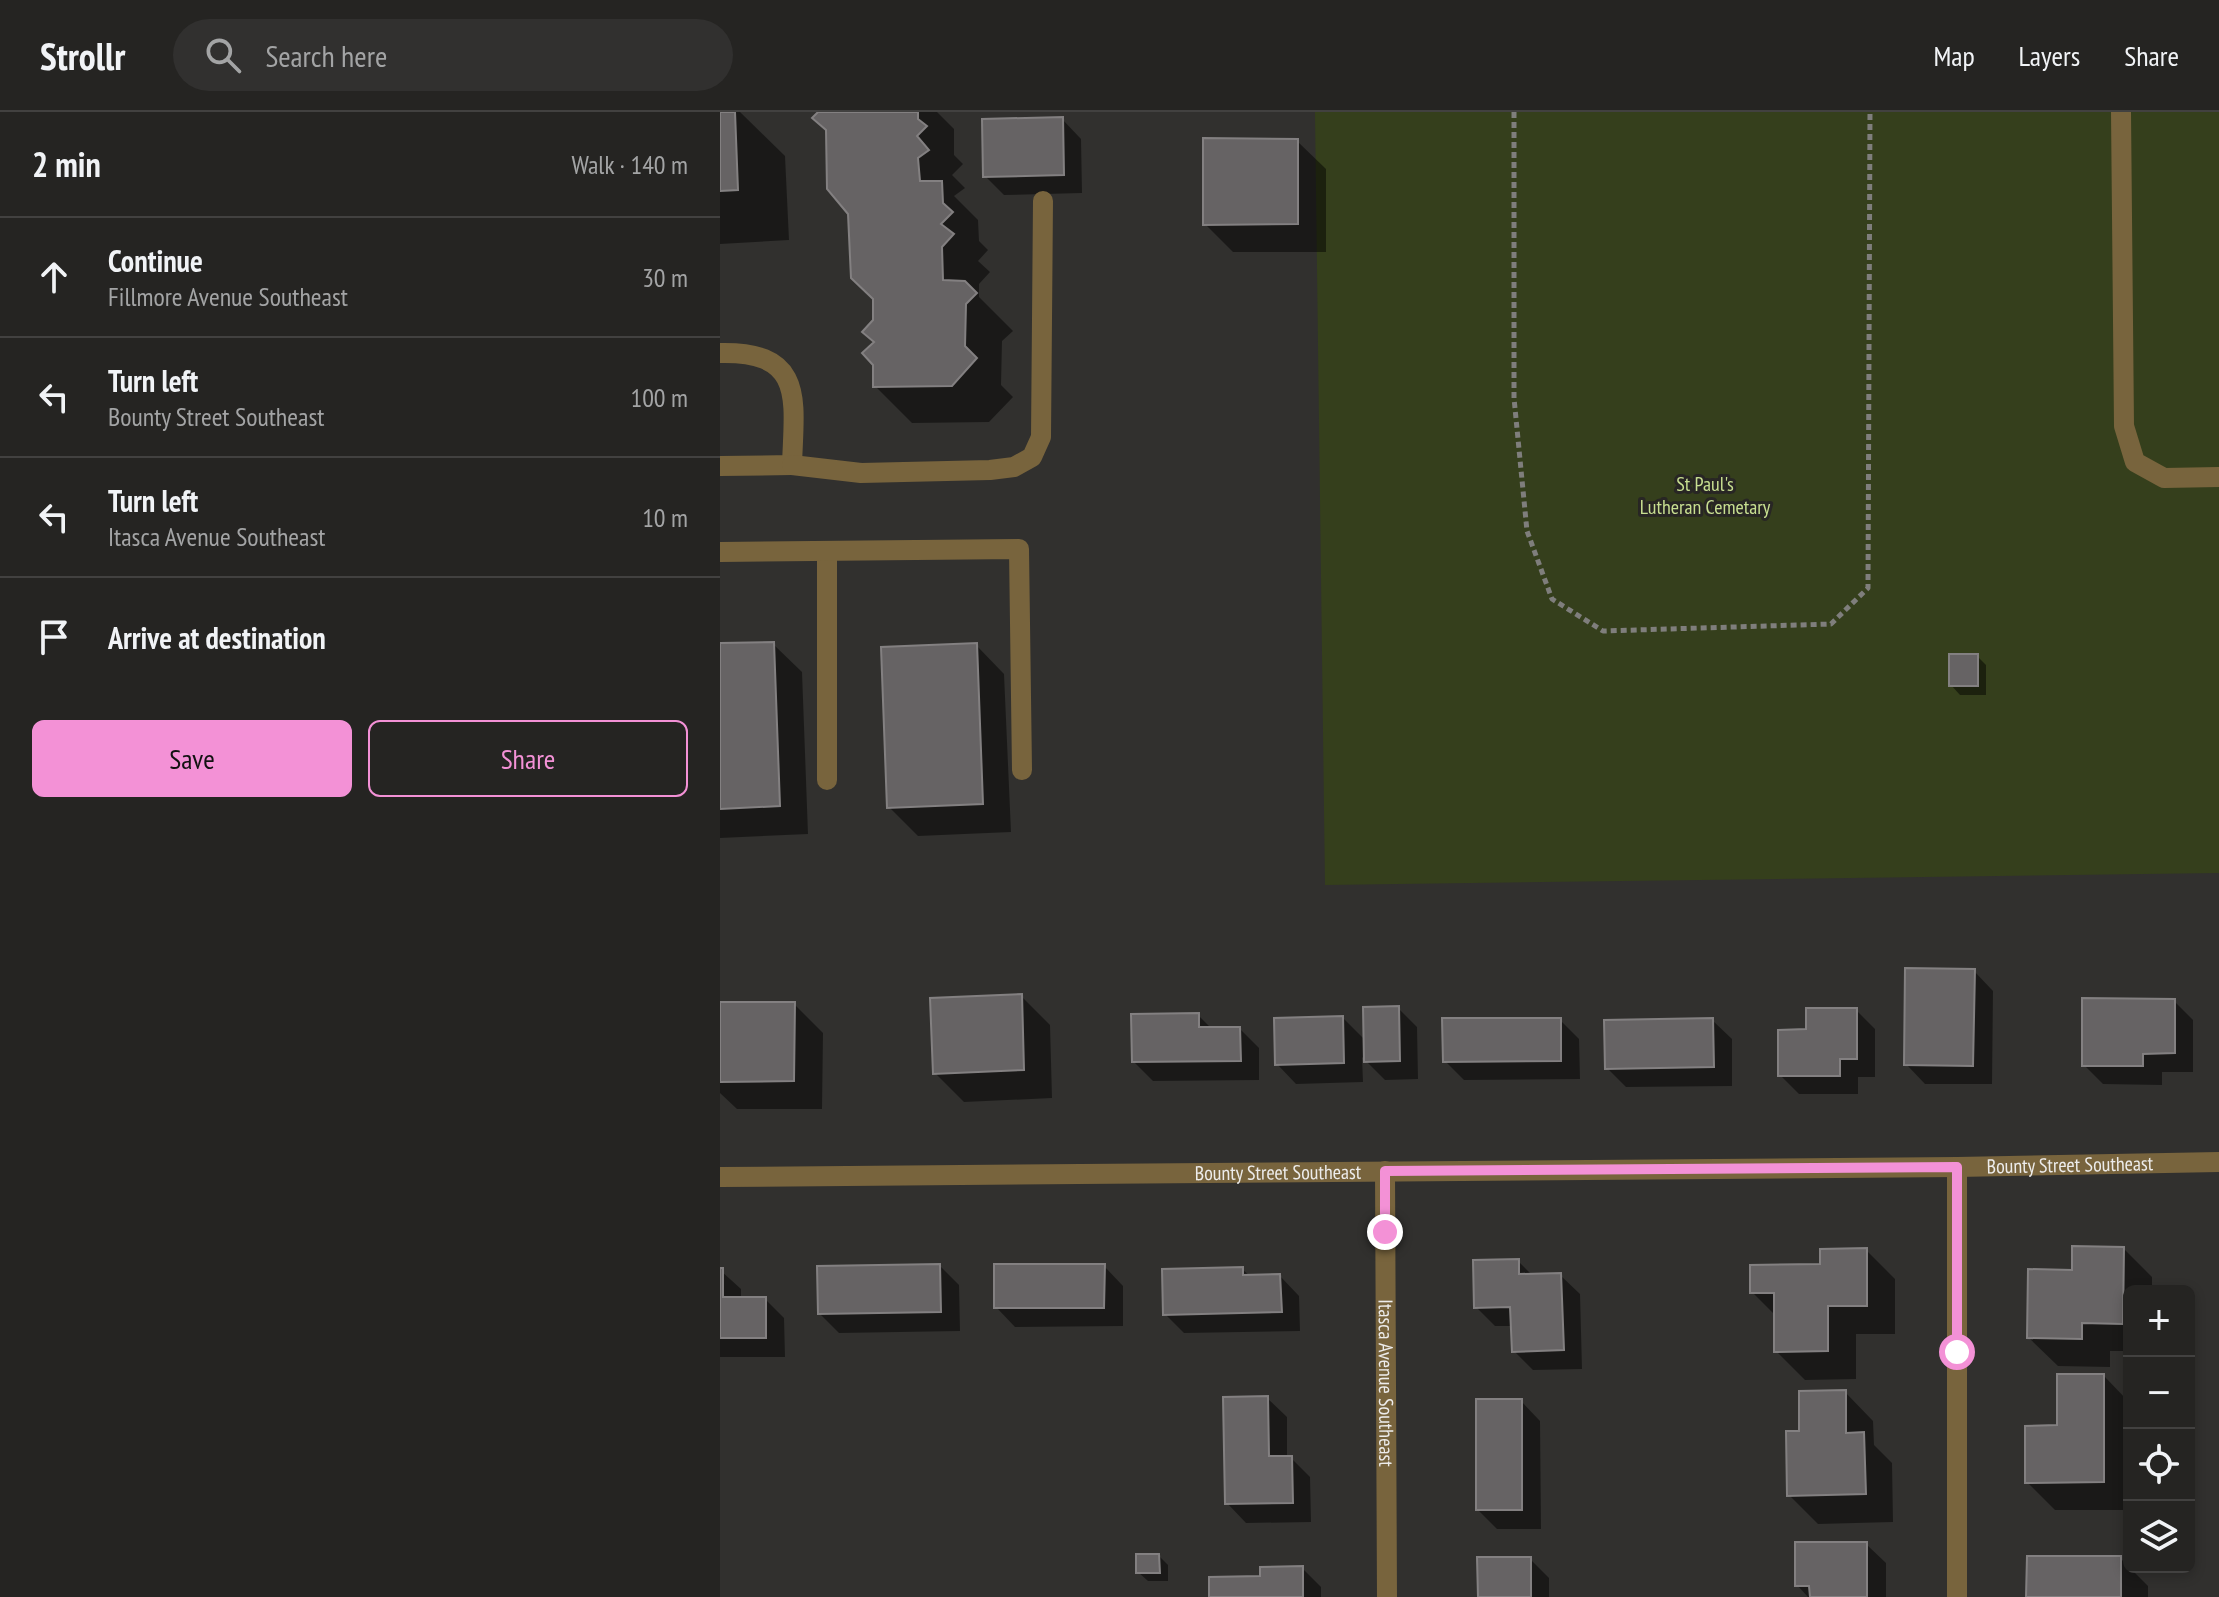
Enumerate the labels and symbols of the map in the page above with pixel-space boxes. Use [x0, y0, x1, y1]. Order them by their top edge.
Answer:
park label: St Paul's Lutheran Cemetary [1640, 471, 1771, 520]
street label: Bounty Street Southeast [1986, 1150, 2154, 1179]
street label: Bounty Street Southeast [1195, 1159, 1362, 1186]
route end [1367, 1214, 1403, 1250]
street label: Itasca Avenue Southeast [1373, 1299, 1399, 1467]
route start [1939, 1334, 1975, 1370]

